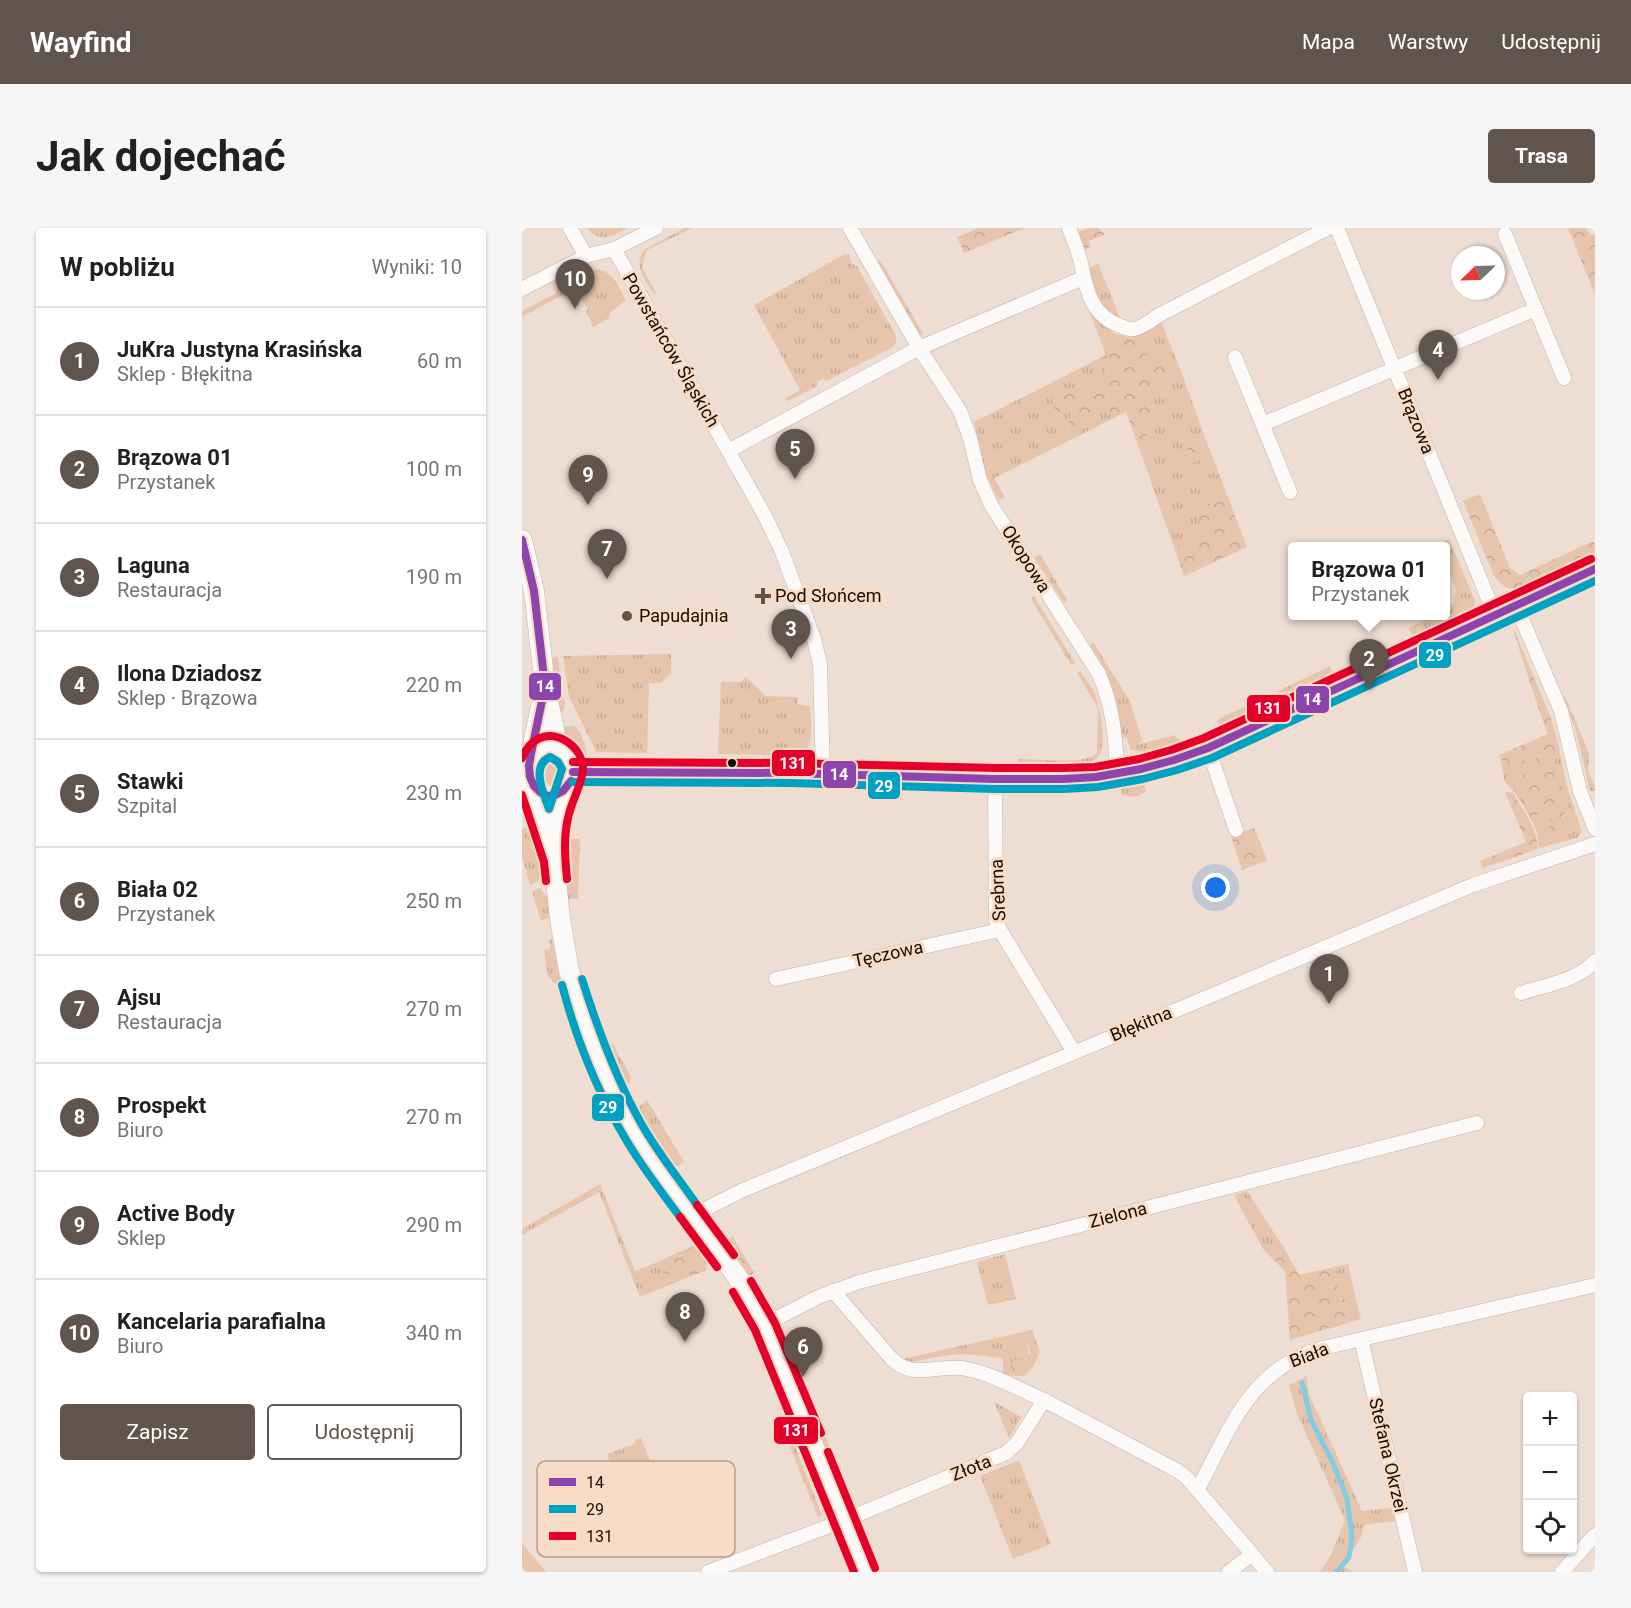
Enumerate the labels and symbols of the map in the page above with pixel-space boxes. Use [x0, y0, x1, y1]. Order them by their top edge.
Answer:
north arrow [1451, 246, 1505, 300]
pin: 10 [556, 260, 594, 309]
street label: Powstańców Śląskich [619, 269, 724, 431]
pin: 4 [1418, 330, 1458, 380]
street label: Brązowa [1394, 385, 1439, 457]
pin: 5 [776, 430, 814, 479]
pin: 9 [568, 456, 608, 505]
street label: Okopowa [998, 521, 1055, 596]
pin: 7 [588, 530, 626, 579]
place label: Pod Słońcem [775, 585, 882, 606]
marker: Pod Słońcem [756, 589, 770, 603]
place label: Papudajnia [639, 605, 728, 626]
marker: Papudajnia [620, 609, 634, 623]
pin: 3 [772, 610, 810, 659]
pin: 2 [1350, 640, 1388, 689]
line badge: 29 [1418, 641, 1452, 669]
text: 29 [1426, 646, 1444, 665]
line badge: 14 [528, 672, 562, 701]
text: 14 [536, 677, 554, 696]
line badge: 14 [1295, 685, 1330, 714]
text: 14 [1303, 690, 1321, 709]
line badge: 131 [1246, 694, 1291, 723]
text: 131 [1254, 699, 1282, 718]
line badge: 131 [771, 749, 816, 777]
text: 131 [779, 754, 807, 773]
unlabelled marker [726, 757, 738, 769]
line badge: 14 [822, 760, 857, 789]
text: 14 [830, 765, 848, 784]
line badge: 29 [867, 771, 901, 800]
text: 29 [875, 777, 893, 796]
street label: Srebrna [985, 858, 1010, 922]
your location [1201, 873, 1230, 902]
street label: Tęczowa [851, 936, 925, 971]
pin: 1 [1310, 954, 1348, 1004]
street label: Błękitna [1107, 1002, 1175, 1045]
line badge: 29 [591, 1093, 625, 1122]
text: 29 [599, 1098, 617, 1117]
street label: Zielona [1087, 1197, 1149, 1232]
pin: 8 [666, 1292, 704, 1342]
pin: 6 [784, 1328, 822, 1377]
street label: Biała [1286, 1338, 1331, 1372]
street label: Stefana Okrzei [1365, 1396, 1412, 1514]
line badge: 131 [773, 1416, 819, 1445]
text: 131 [782, 1421, 810, 1440]
street label: Złota [948, 1450, 994, 1485]
legend [537, 1461, 735, 1557]
text: 14 [586, 1473, 604, 1492]
text: 29 [586, 1500, 604, 1519]
text: 131 [586, 1527, 613, 1546]

